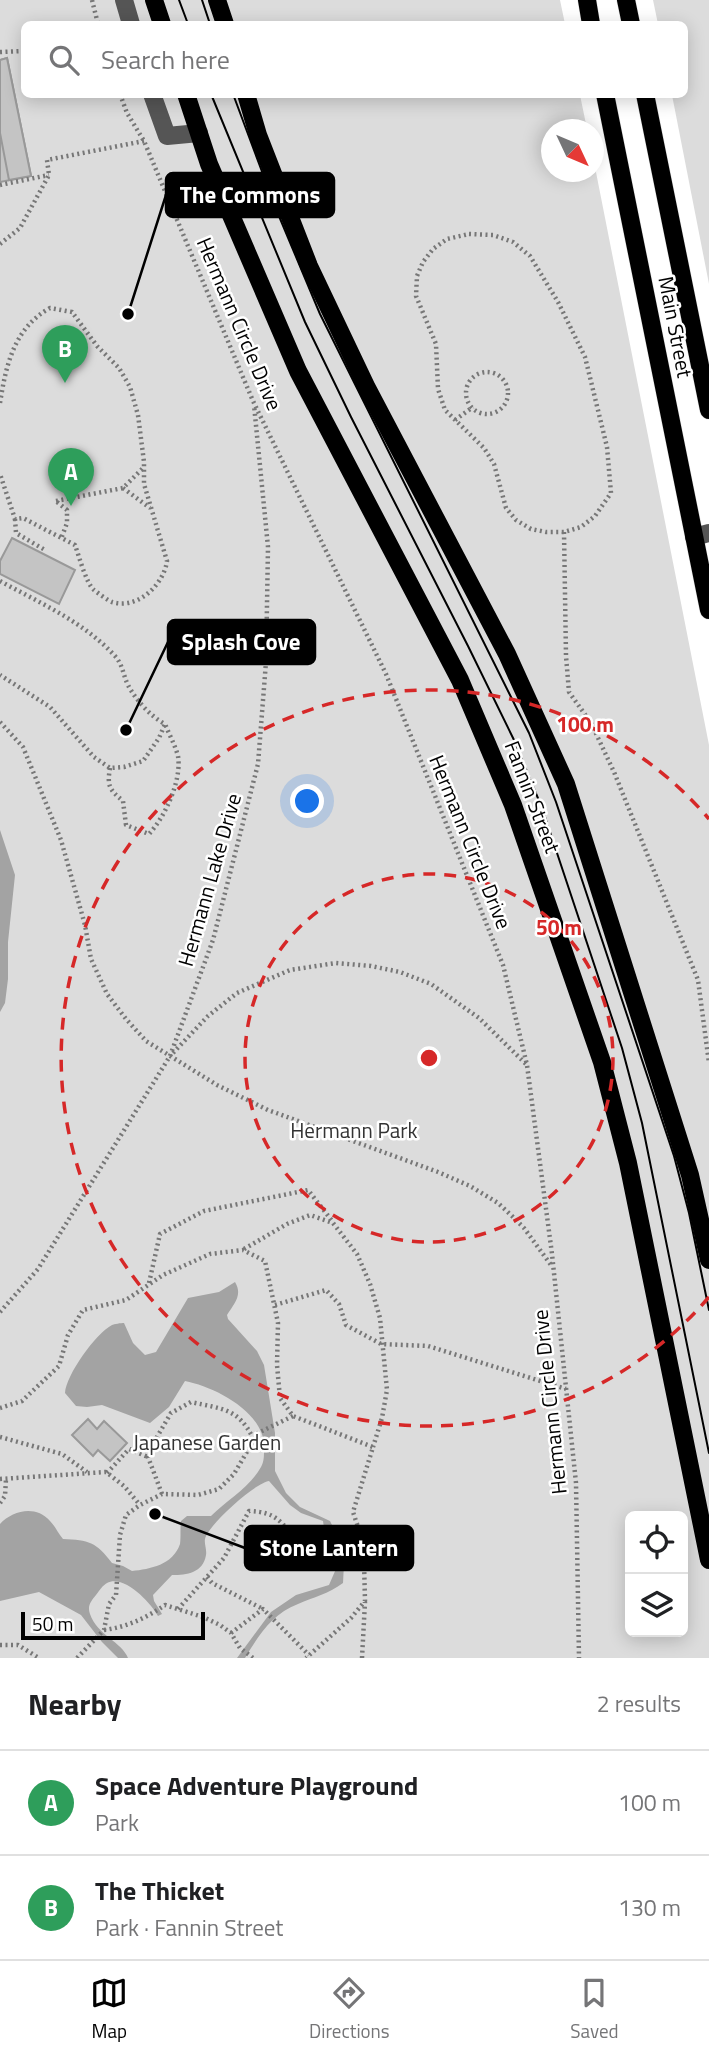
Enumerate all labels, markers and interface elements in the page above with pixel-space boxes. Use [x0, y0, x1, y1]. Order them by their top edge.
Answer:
search box [21, 21, 688, 98]
text: Search here [101, 40, 230, 79]
icon: search [45, 41, 83, 79]
north arrow [541, 119, 604, 182]
callout: The Commons [166, 173, 334, 217]
text: The Commons [180, 177, 320, 212]
street label: Hermann Circle Drive [189, 232, 291, 415]
street label: Main Street [650, 273, 702, 381]
pin: B [42, 325, 88, 383]
pin: A [48, 448, 94, 506]
callout: Splash Cove [168, 620, 315, 664]
text: Splash Cove [181, 624, 301, 659]
text: 100 m [556, 708, 614, 740]
street label: Fannin Street [497, 736, 569, 858]
street label: Hermann Circle Drive [421, 750, 520, 934]
your location [290, 784, 324, 818]
street label: Hermann Lake Drive [169, 789, 249, 970]
text: 50 m [536, 911, 582, 943]
centre of rings [417, 1046, 441, 1070]
park label: Hermann Park [290, 1114, 418, 1146]
street label: Hermann Circle Drive [523, 1308, 575, 1496]
park label: Japanese Garden [133, 1426, 281, 1458]
map controls [625, 1511, 688, 1637]
button: locate [625, 1511, 688, 1574]
callout: Stone Lantern [245, 1526, 413, 1570]
text: Stone Lantern [259, 1530, 399, 1565]
button: layers [625, 1574, 688, 1637]
scale bar [21, 1609, 205, 1641]
text: 50 m [32, 1609, 73, 1638]
text: Nearby [28, 1681, 121, 1727]
text: 2 results [597, 1686, 681, 1721]
text: Space Adventure Playground [95, 1766, 418, 1805]
text: A [44, 1785, 58, 1820]
text: 100 m [618, 1785, 681, 1820]
text: Park [95, 1805, 139, 1840]
text: The Thicket [95, 1871, 224, 1910]
text: B [44, 1890, 58, 1925]
text: 130 m [618, 1890, 681, 1925]
text: Park · Fannin Street [95, 1910, 283, 1945]
tab: Map [90, 1974, 128, 2045]
tab: Directions [309, 1974, 390, 2045]
tab: Saved [570, 1974, 619, 2045]

